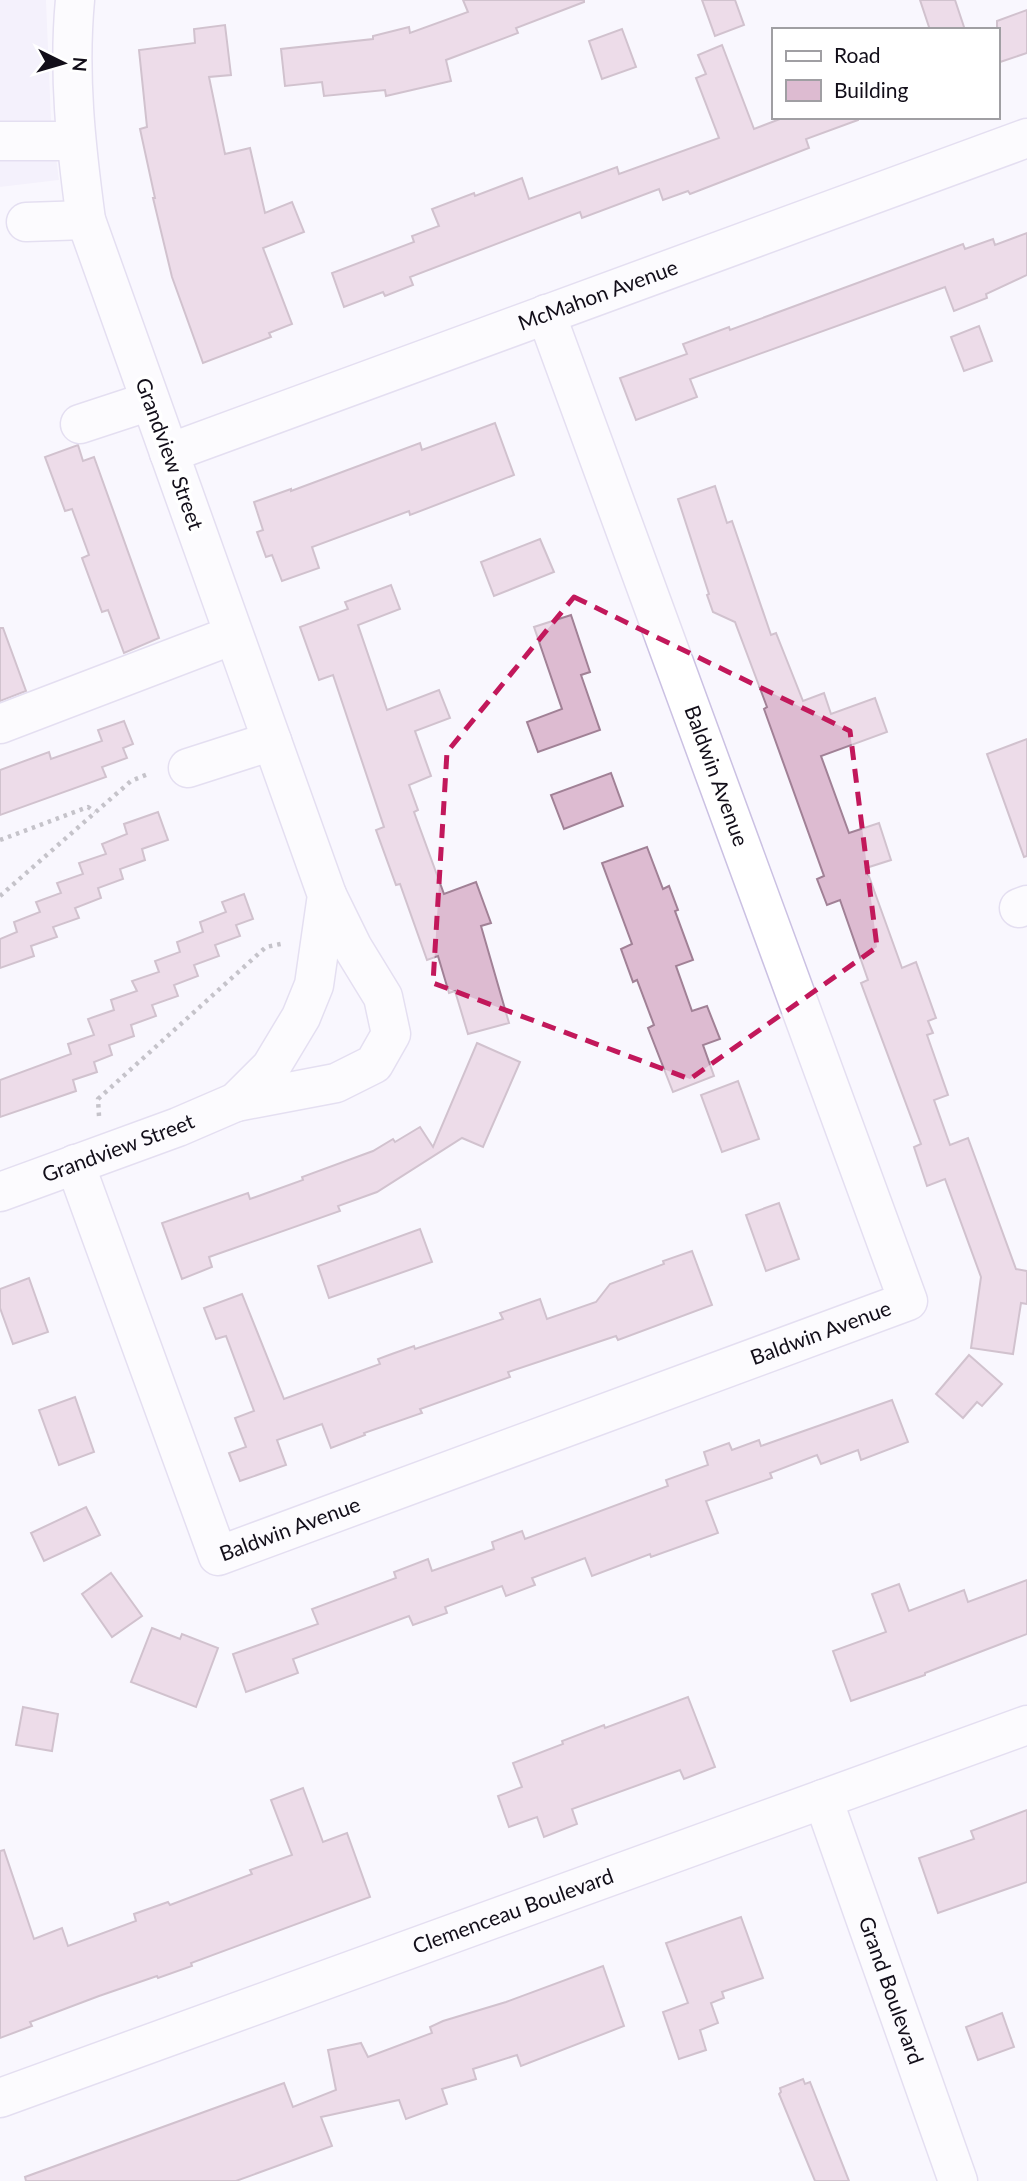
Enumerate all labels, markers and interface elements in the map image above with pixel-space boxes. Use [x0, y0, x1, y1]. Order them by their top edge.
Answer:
north arrow [28, 28, 98, 98]
legend [772, 28, 999, 119]
text: Road [834, 42, 881, 67]
text: N [68, 56, 93, 73]
text: Building [834, 77, 909, 102]
street label: McMahon Avenue [514, 253, 681, 335]
street label: Grandview Street [131, 374, 210, 533]
street label: Baldwin Avenue [680, 702, 754, 849]
street label: Grandview Street [38, 1107, 198, 1187]
street label: Baldwin Avenue [747, 1294, 894, 1369]
street label: Baldwin Avenue [216, 1491, 363, 1565]
street label: Clemenceau Boulevard [409, 1862, 616, 1958]
street label: Grand Boulevard [854, 1913, 930, 2067]

